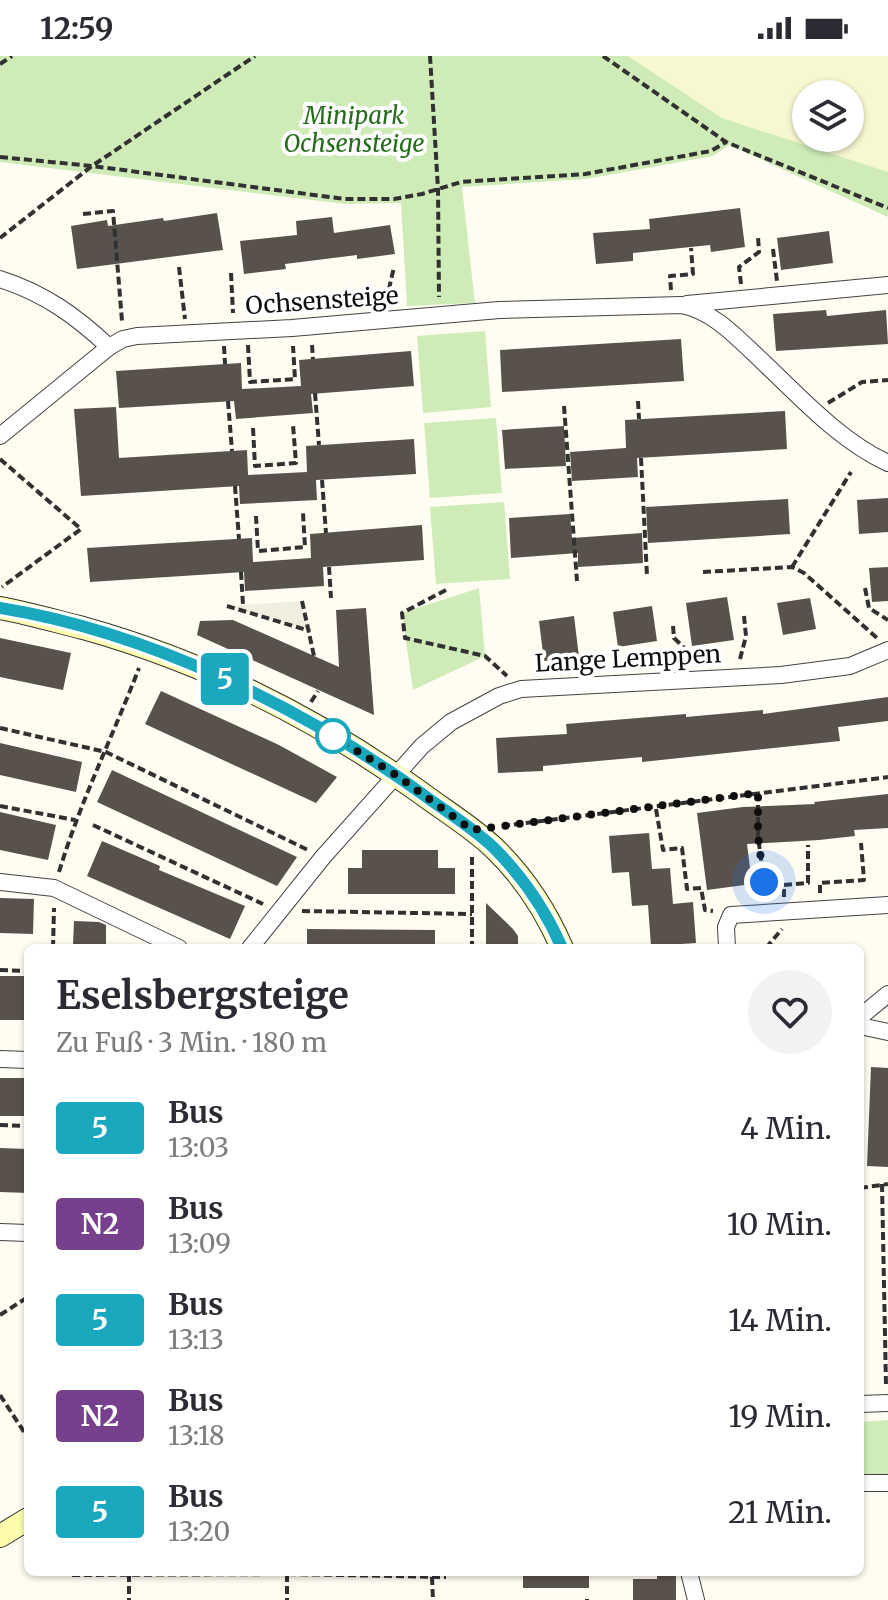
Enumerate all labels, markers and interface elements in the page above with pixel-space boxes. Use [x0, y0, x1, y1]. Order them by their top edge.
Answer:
text: 12:59 [40, 9, 114, 47]
map controls [792, 80, 864, 152]
button: layers [792, 80, 864, 152]
park label: Minipark Ochsensteige [283, 100, 425, 159]
street label: Ochsensteige [244, 280, 399, 321]
street label: Lange Lemppen [534, 638, 722, 679]
line badge: 5 [199, 653, 251, 705]
text: 5 [217, 661, 233, 697]
unlabelled marker [316, 719, 350, 753]
your location [744, 862, 784, 902]
button: heart [748, 970, 832, 1054]
text: Eselsbergsteige [56, 972, 349, 1019]
text: Zu Fuß · 3 Min. · 180 m [56, 1026, 327, 1059]
text: Bus [168, 1093, 224, 1131]
text: 4 Min. [740, 1109, 832, 1147]
text: 5 [92, 1110, 108, 1146]
text: 13:03 [168, 1131, 229, 1164]
text: Bus [168, 1189, 224, 1227]
text: 10 Min. [727, 1205, 832, 1243]
text: N2 [81, 1206, 119, 1242]
text: 13:09 [168, 1227, 231, 1260]
text: Bus [168, 1285, 224, 1323]
text: 14 Min. [728, 1301, 832, 1339]
text: 5 [92, 1302, 108, 1338]
text: 13:13 [168, 1323, 224, 1356]
text: Bus [168, 1381, 224, 1419]
text: 19 Min. [728, 1397, 832, 1435]
text: N2 [81, 1398, 119, 1434]
text: 13:18 [168, 1419, 224, 1452]
text: Bus [168, 1477, 224, 1515]
text: 21 Min. [728, 1493, 832, 1531]
text: 5 [92, 1494, 108, 1530]
text: 13:20 [168, 1515, 230, 1548]

